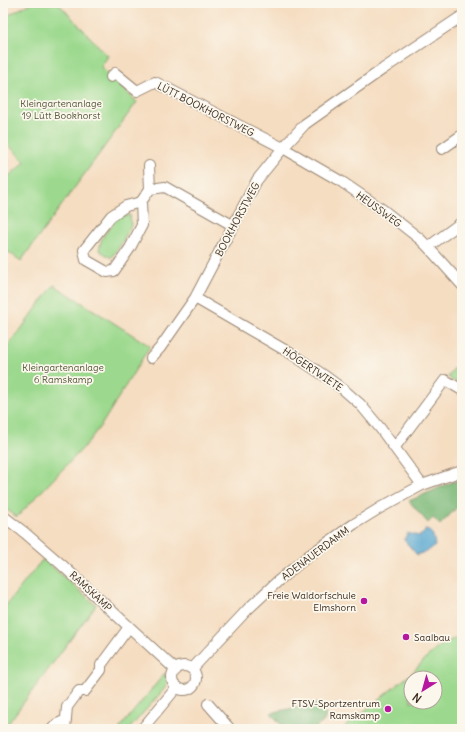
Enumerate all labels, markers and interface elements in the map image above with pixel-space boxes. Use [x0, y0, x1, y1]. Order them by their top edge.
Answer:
street label: LÜTT BOOKHORSTWEG [155, 79, 256, 140]
park label: Kleingartenanlage 19 Lütt Bookhorst [20, 97, 102, 122]
street label: BOOKHORSTWEG [212, 180, 262, 259]
street label: HEUSSWEG [353, 189, 404, 230]
street label: HÖGERTWIETE [280, 344, 345, 394]
park label: Kleingartenanlage 6 Ramskamp [22, 361, 104, 386]
street label: ADENAUERDAMM [279, 524, 352, 583]
street label: RAMSKAMP [67, 568, 115, 614]
place label: Freie Waldorfschule Elmshorn [267, 589, 356, 614]
marker: Freie Waldorfschule Elmshorn [359, 596, 369, 606]
place label: Saalbau [414, 631, 450, 644]
marker: Saalbau [401, 632, 411, 642]
north arrow [403, 670, 443, 710]
text: N [410, 690, 424, 706]
place label: FTSV-Sportzentrum Ramskamp [291, 697, 380, 722]
marker: FTSV-Sportzentrum Ramskamp [383, 704, 393, 714]

